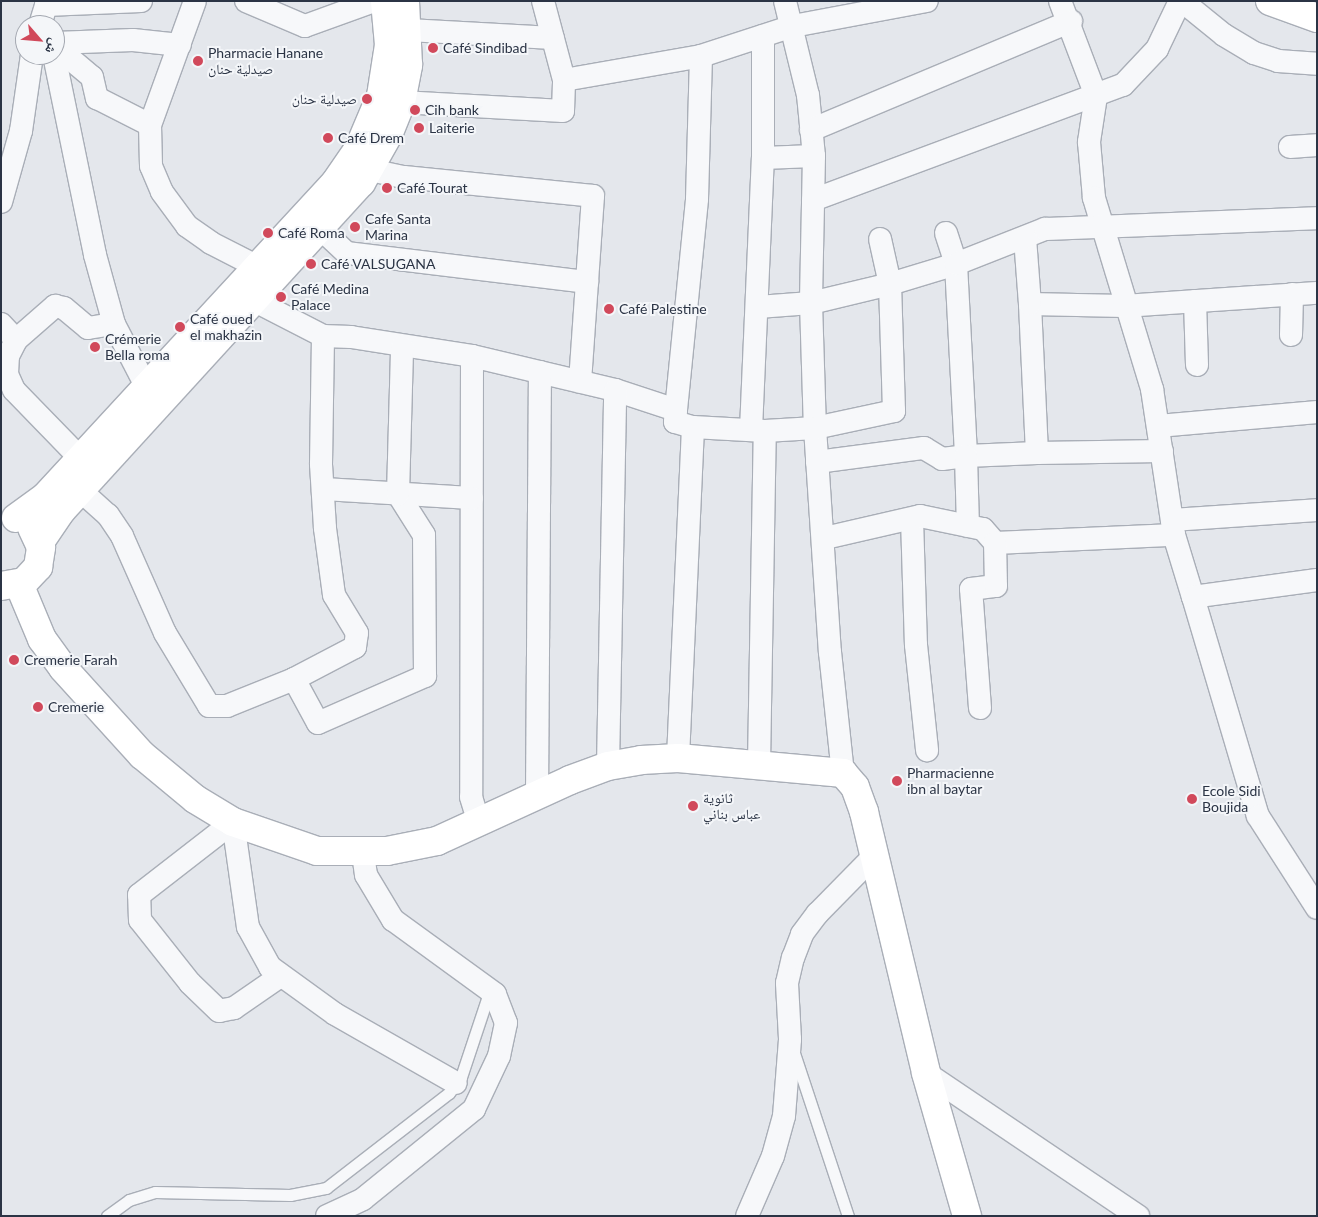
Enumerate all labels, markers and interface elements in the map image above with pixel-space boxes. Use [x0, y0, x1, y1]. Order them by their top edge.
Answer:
north arrow [15, 15, 65, 65]
text: ش [42, 36, 64, 57]
place label: Café Sindibad [443, 40, 527, 56]
marker: Café Sindibad [427, 42, 439, 54]
place label: Pharmacie Hanane صيدلية حنان [208, 45, 323, 78]
marker: Pharmacie Hanane صيدلية حنان [192, 55, 204, 67]
place label: صيدلية حنان [292, 91, 357, 107]
marker: صيدلية حنان [361, 93, 373, 105]
place label: Cih bank [425, 102, 479, 118]
marker: Cih bank [409, 104, 421, 116]
place label: Laiterie [429, 120, 475, 136]
marker: Laiterie [413, 122, 425, 134]
place label: Café Drem [338, 130, 404, 146]
marker: Café Drem [322, 132, 334, 144]
place label: Café Tourat [397, 180, 468, 196]
marker: Café Tourat [381, 182, 393, 194]
place label: Cafe Santa Marina [365, 211, 431, 243]
marker: Cafe Santa Marina [349, 221, 361, 233]
place label: Café Roma [278, 225, 345, 241]
marker: Café Roma [262, 227, 274, 239]
place label: Café VALSUGANA [321, 256, 436, 272]
marker: Café VALSUGANA [305, 258, 317, 270]
place label: Café Medina Palace [291, 281, 369, 314]
marker: Café Medina Palace [275, 291, 287, 303]
place label: Café Palestine [619, 301, 707, 317]
marker: Café Palestine [603, 303, 615, 315]
place label: Café oued el makhazin [190, 311, 262, 344]
marker: Café oued el makhazin [174, 321, 186, 333]
place label: Crémerie Bella roma [105, 331, 170, 364]
marker: Crémerie Bella roma [89, 341, 101, 353]
place label: Cremerie Farah [24, 652, 117, 668]
marker: Cremerie Farah [8, 654, 20, 666]
place label: Cremerie [48, 699, 104, 715]
marker: Cremerie [32, 701, 44, 713]
place label: Pharmacienne ibn al baytar [907, 765, 994, 798]
marker: Pharmacienne ibn al baytar [891, 775, 903, 787]
place label: Ecole Sidi Boujida [1202, 783, 1261, 816]
place label: ثانوية عباس بناني [703, 790, 760, 822]
marker: Ecole Sidi Boujida [1186, 793, 1198, 805]
marker: ثانوية عباس بناني [687, 800, 699, 812]

